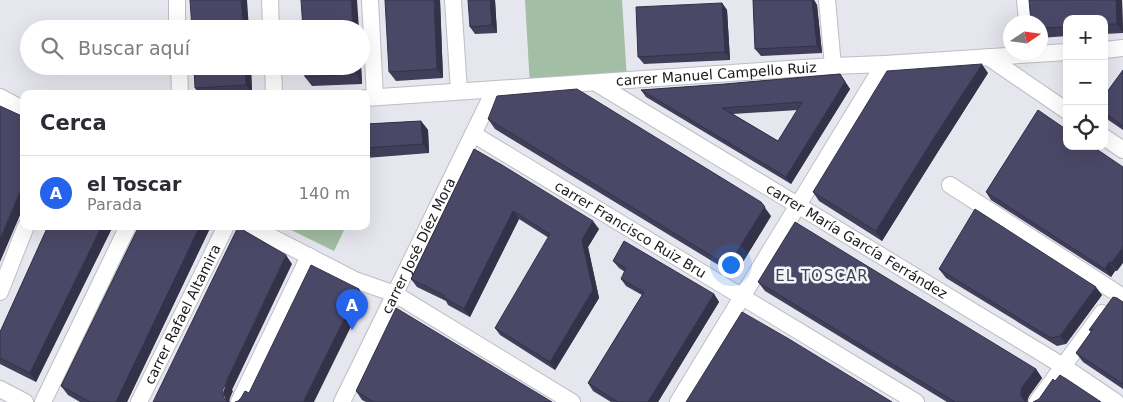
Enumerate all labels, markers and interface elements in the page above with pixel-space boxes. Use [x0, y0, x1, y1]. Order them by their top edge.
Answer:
north arrow [1003, 15, 1048, 60]
map controls [1063, 15, 1108, 150]
button: + [1063, 15, 1108, 60]
search box [20, 20, 370, 75]
icon: search [38, 34, 66, 62]
text: Buscar aquí [78, 37, 190, 59]
street label: carrer Manuel Campello Ruiz [615, 59, 817, 89]
button: − [1063, 60, 1108, 105]
button: locate [1063, 105, 1108, 150]
text: Cerca [40, 111, 107, 135]
text: el Toscar [87, 173, 181, 195]
street label: carrer José Díez Mora [378, 175, 458, 316]
street label: carrer Francisco Ruiz Bru [552, 177, 709, 281]
street label: carrer María García Ferrández [763, 180, 950, 302]
text: A [50, 184, 62, 203]
text: 140 m [299, 184, 350, 203]
text: Parada [87, 195, 142, 214]
street label: carrer Rafael Altamira [141, 242, 224, 387]
your location [718, 252, 744, 278]
district label: EL TOSCAR [775, 267, 869, 285]
pin: A [336, 289, 368, 330]

